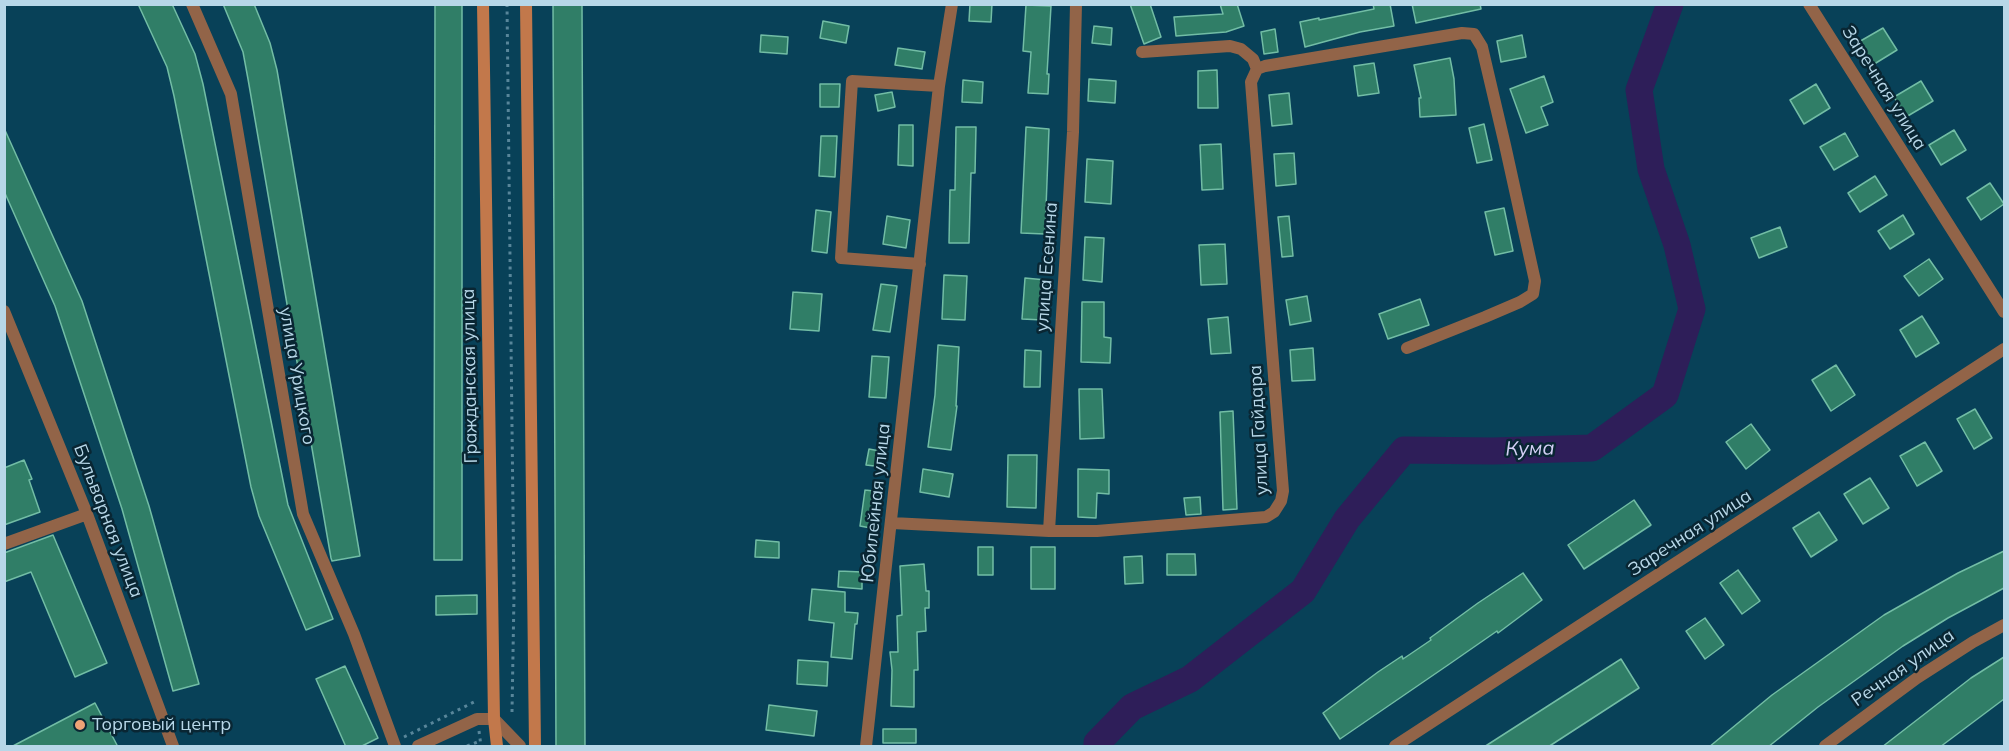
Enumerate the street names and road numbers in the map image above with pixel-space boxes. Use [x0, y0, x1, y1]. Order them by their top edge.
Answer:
street label: Заречная улица [1837, 22, 1931, 154]
street label: улица Есенина [1032, 201, 1062, 333]
street label: Гражданская улица [458, 289, 482, 463]
street label: улица Урицкого [274, 305, 320, 447]
street label: улица Гайдара [1245, 364, 1273, 496]
street label: Юбилейная улица [857, 422, 895, 584]
street label: Бульварная улица [69, 441, 147, 601]
street label: Заречная улица [1624, 485, 1756, 581]
street label: Речная улица [1848, 625, 1958, 711]

